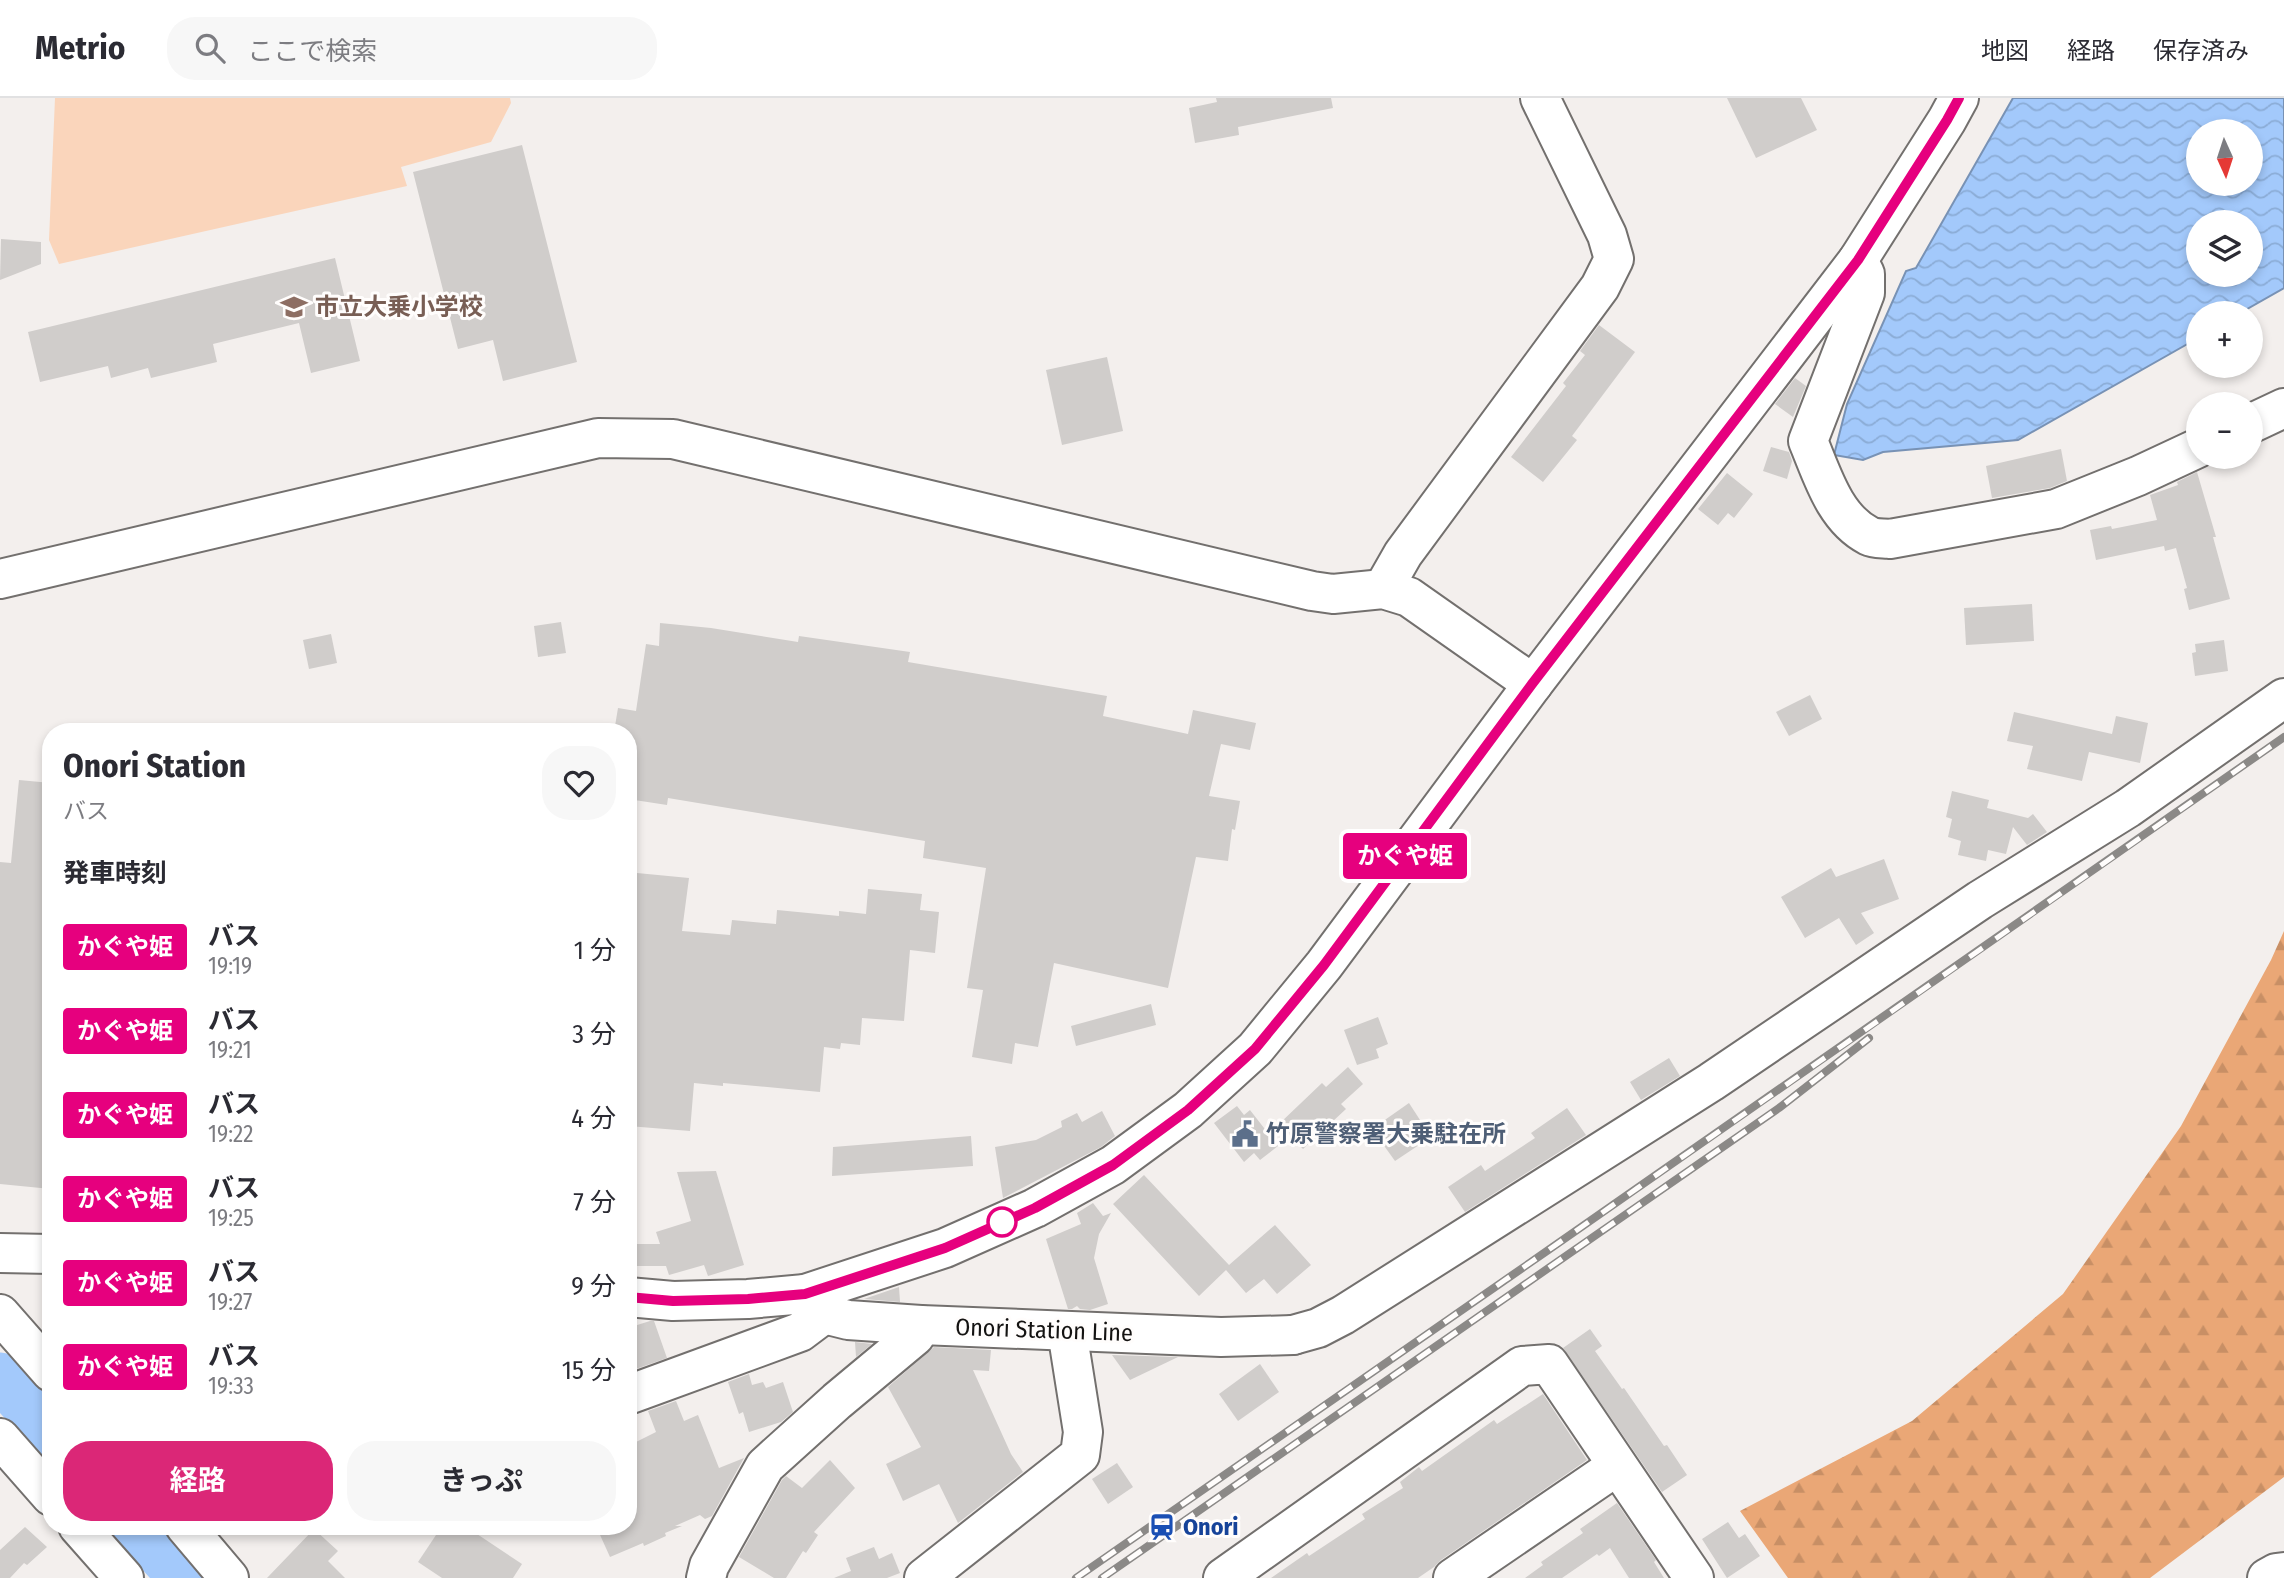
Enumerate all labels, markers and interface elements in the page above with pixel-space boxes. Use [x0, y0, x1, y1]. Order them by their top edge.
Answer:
search box [167, 17, 657, 80]
text: Metrio [35, 28, 125, 68]
icon: search [191, 29, 229, 67]
text: ここで検索 [247, 36, 377, 67]
text: 地図 [1981, 37, 2029, 65]
text: 経路 [2067, 37, 2115, 65]
text: 保存済み [2153, 37, 2249, 65]
north arrow [2186, 119, 2263, 196]
map controls [2186, 119, 2263, 469]
button: layers [2186, 210, 2263, 287]
school or university icon: 市立大乗小学校 [279, 292, 309, 322]
place label: 市立大乗小学校 [315, 293, 483, 321]
button: + [2186, 301, 2263, 378]
button: − [2186, 392, 2263, 469]
text: Onori Station [63, 746, 246, 786]
button: heart [542, 746, 616, 820]
text: バス [63, 797, 109, 825]
line badge: かぐや姫 [1356, 833, 1454, 879]
text: かぐや姫 [1357, 842, 1453, 870]
text: 発車時刻 [63, 858, 167, 889]
text: バス [208, 921, 260, 952]
text: かぐや姫 [77, 933, 173, 961]
text: 1 分 [574, 935, 616, 966]
text: 19:19 [208, 952, 252, 980]
text: バス [208, 1005, 260, 1036]
text: かぐや姫 [77, 1017, 173, 1045]
text: 3 分 [572, 1019, 616, 1050]
text: 19:21 [208, 1036, 252, 1064]
text: バス [208, 1089, 260, 1120]
text: かぐや姫 [77, 1101, 173, 1129]
text: 4 分 [571, 1103, 616, 1134]
public building icon: 竹原警察署大乗駐在所 [1230, 1119, 1260, 1149]
text: 19:22 [208, 1120, 253, 1148]
place label: 竹原警察署大乗駐在所 [1266, 1120, 1506, 1148]
text: バス [208, 1173, 260, 1204]
text: かぐや姫 [77, 1185, 173, 1213]
text: 7 分 [573, 1187, 616, 1218]
text: 19:25 [208, 1204, 254, 1232]
unlabelled marker [987, 1207, 1017, 1237]
text: バス [208, 1257, 260, 1288]
text: かぐや姫 [77, 1269, 173, 1297]
text: 9 分 [571, 1271, 616, 1302]
text: 19:27 [208, 1288, 252, 1316]
street label: Onori Station Line [955, 1313, 1133, 1347]
text: バス [208, 1341, 260, 1372]
text: かぐや姫 [77, 1353, 173, 1381]
text: 15 分 [562, 1355, 616, 1386]
text: 19:33 [208, 1372, 254, 1400]
button: 経路 [63, 1441, 333, 1521]
button: きっぷ [347, 1441, 616, 1521]
station icon: Onori [1147, 1512, 1177, 1542]
place label: Onori [1183, 1513, 1239, 1541]

